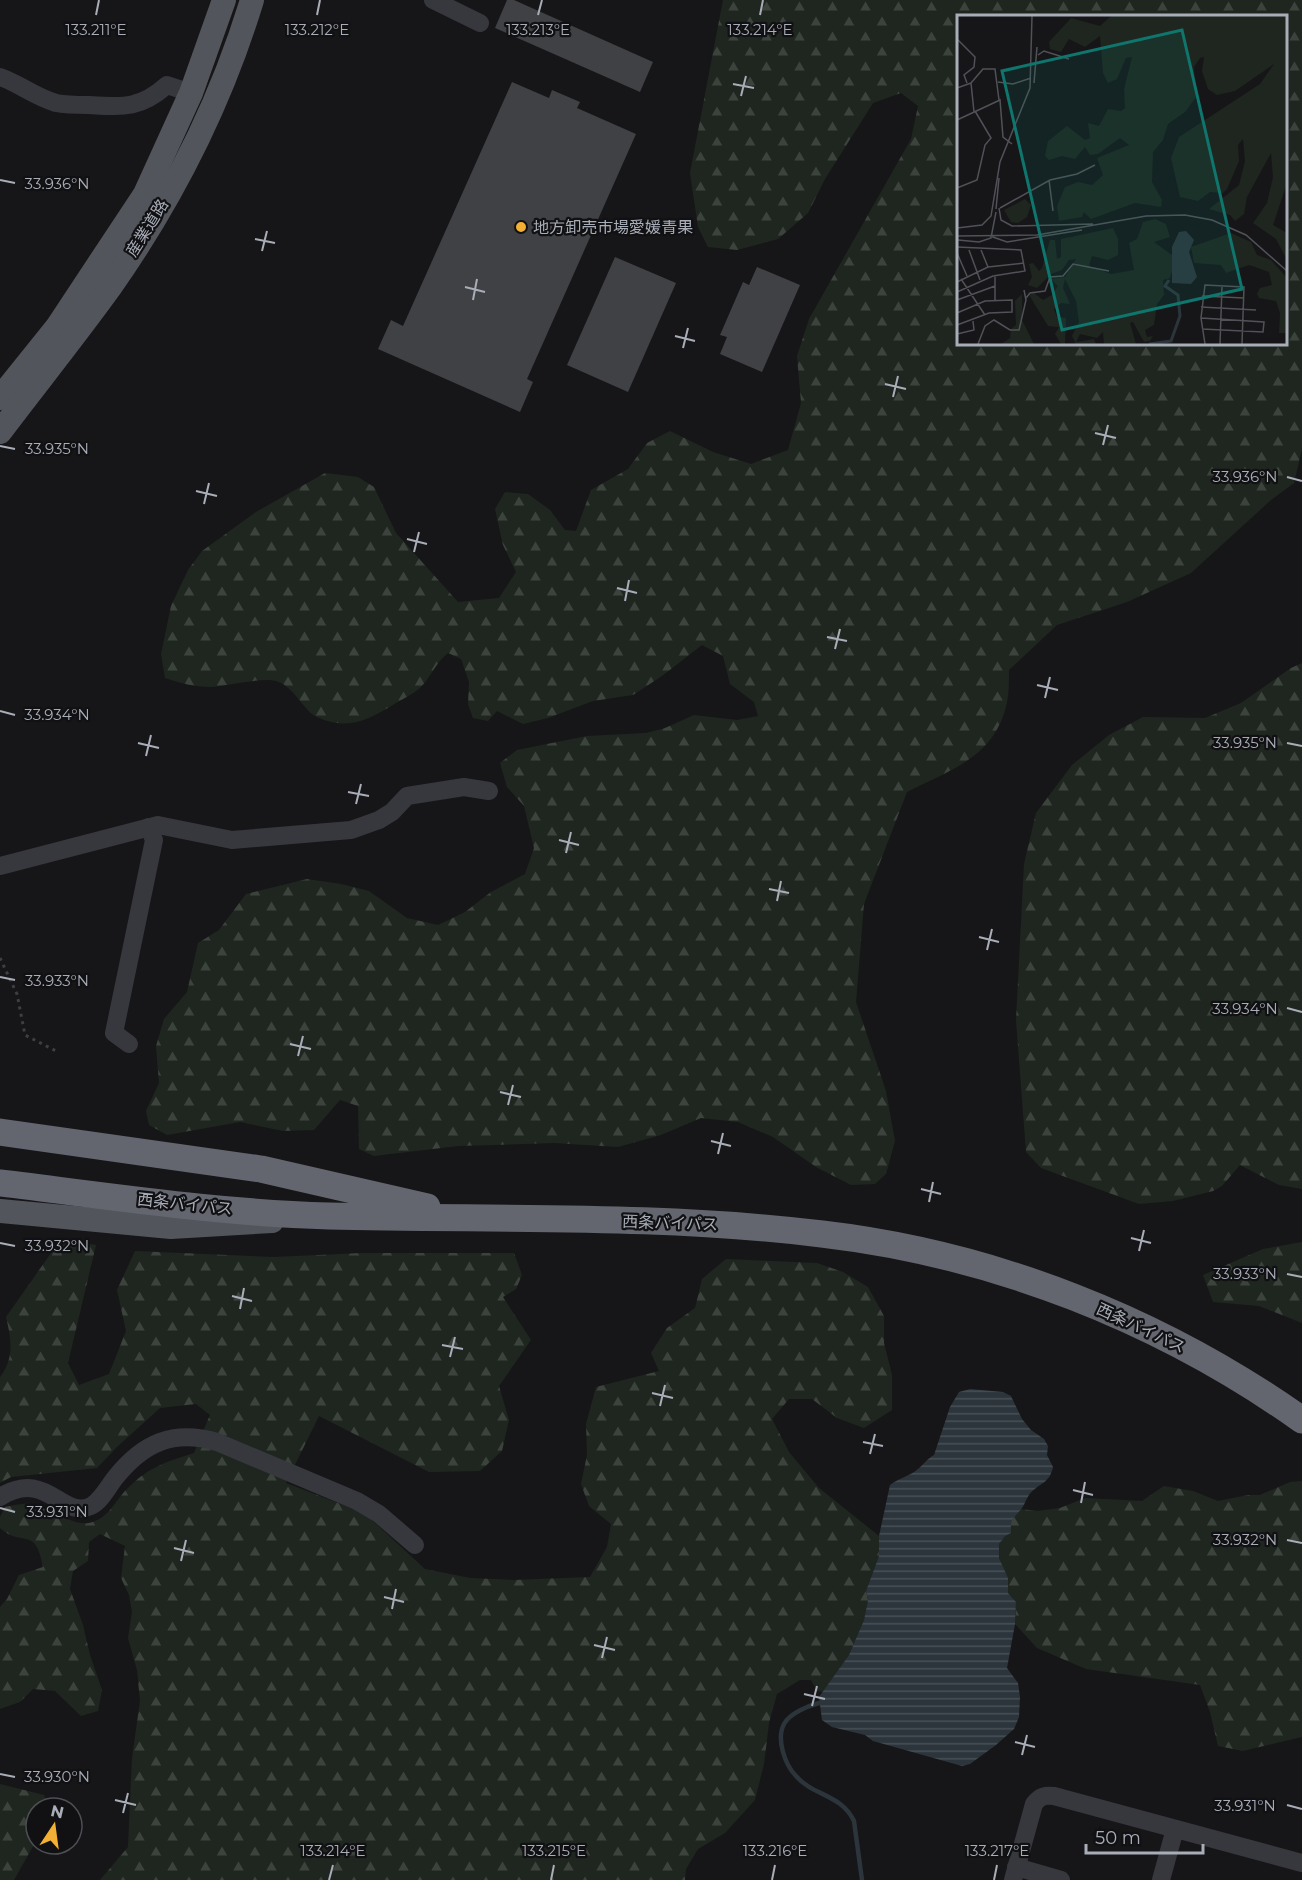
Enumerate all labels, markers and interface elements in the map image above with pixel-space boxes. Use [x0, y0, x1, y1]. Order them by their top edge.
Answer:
inset map [957, 15, 1287, 345]
text: 133.211°E [65, 20, 127, 39]
text: 133.212°E [285, 20, 349, 39]
text: 133.213°E [506, 20, 570, 39]
text: 133.214°E [727, 20, 793, 39]
text: 33.936°N [25, 174, 89, 193]
street label: 産業道路 [122, 196, 172, 260]
place label: 地方卸売市場愛媛青果 [533, 218, 693, 237]
marker: 地方卸売市場愛媛青果 [514, 220, 528, 234]
text: 33.935°N [25, 439, 89, 458]
text: 33.936°N [1213, 467, 1277, 486]
text: 33.934°N [24, 705, 90, 724]
text: 33.935°N [1213, 733, 1277, 752]
text: 33.933°N [25, 971, 89, 990]
text: 33.934°N [1212, 999, 1278, 1018]
street label: 西条バイパス [136, 1190, 234, 1218]
street label: 西条バイパス [622, 1212, 718, 1234]
text: 33.932°N [25, 1236, 89, 1255]
text: 33.933°N [1213, 1264, 1277, 1283]
street label: 西条バイパス [1094, 1299, 1188, 1357]
text: 33.931°N [26, 1502, 88, 1521]
text: 33.932°N [1213, 1530, 1277, 1549]
text: 33.930°N [24, 1767, 90, 1786]
north arrow [24, 1796, 84, 1856]
text: 33.931°N [1214, 1796, 1276, 1815]
text: N [49, 1801, 66, 1823]
scale bar [1086, 1817, 1203, 1855]
text: 50 m [1095, 1827, 1141, 1849]
text: 133.214°E [300, 1841, 366, 1860]
text: 133.215°E [522, 1841, 586, 1860]
text: 133.216°E [743, 1841, 807, 1860]
text: 133.217°E [965, 1841, 1029, 1860]

